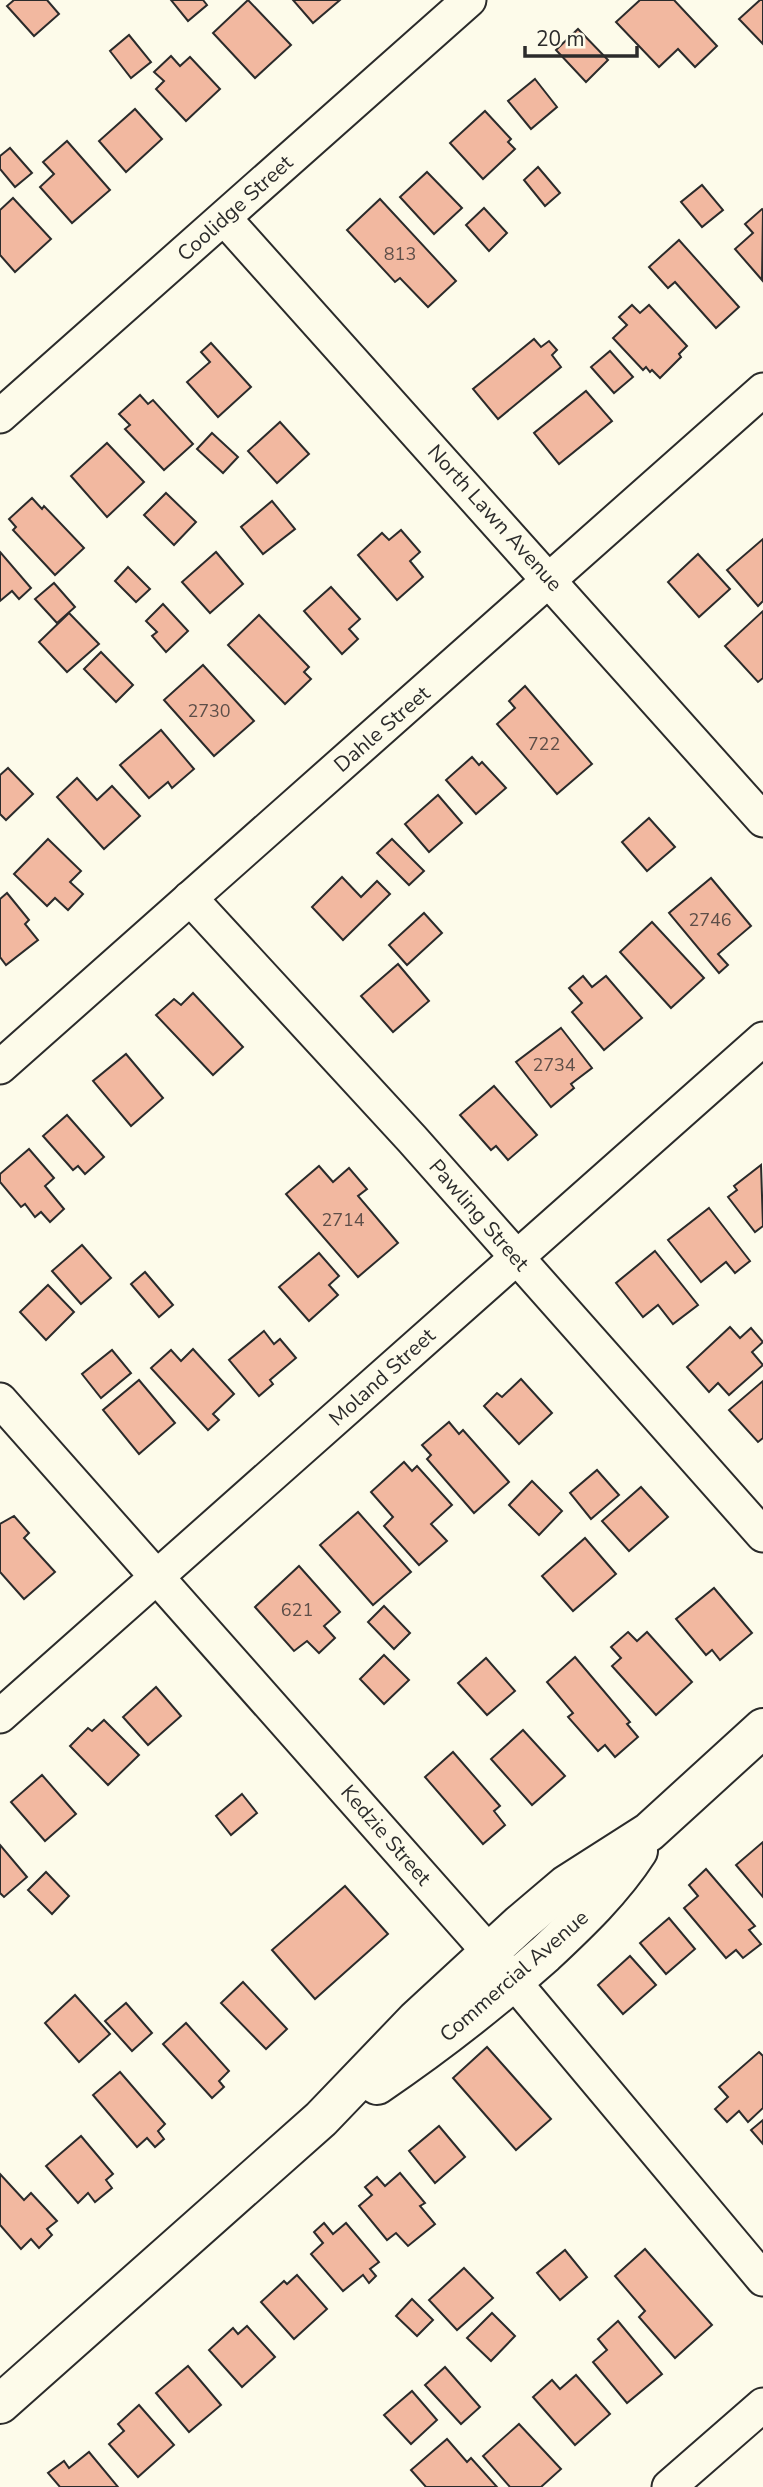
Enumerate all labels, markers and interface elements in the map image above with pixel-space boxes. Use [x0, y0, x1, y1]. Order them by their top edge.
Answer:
scale bar [525, 14, 637, 58]
text: 20 m [536, 25, 585, 53]
street label: Coolidge Street [171, 148, 299, 267]
house number: 813 [384, 242, 416, 266]
street label: North Lawn Avenue [421, 438, 569, 598]
street label: Dahle Street [328, 679, 436, 778]
house number: 2730 [187, 699, 231, 723]
house number: 722 [528, 732, 560, 756]
house number: 2746 [688, 908, 732, 932]
house number: 2734 [532, 1053, 576, 1077]
street label: Pawling Street [423, 1153, 536, 1277]
house number: 2714 [321, 1208, 365, 1232]
street label: Moland Street [323, 1321, 442, 1432]
house number: 621 [281, 1598, 313, 1622]
street label: Kedzie Street [335, 1779, 438, 1892]
street label: Commercial Avenue [434, 1904, 594, 2048]

